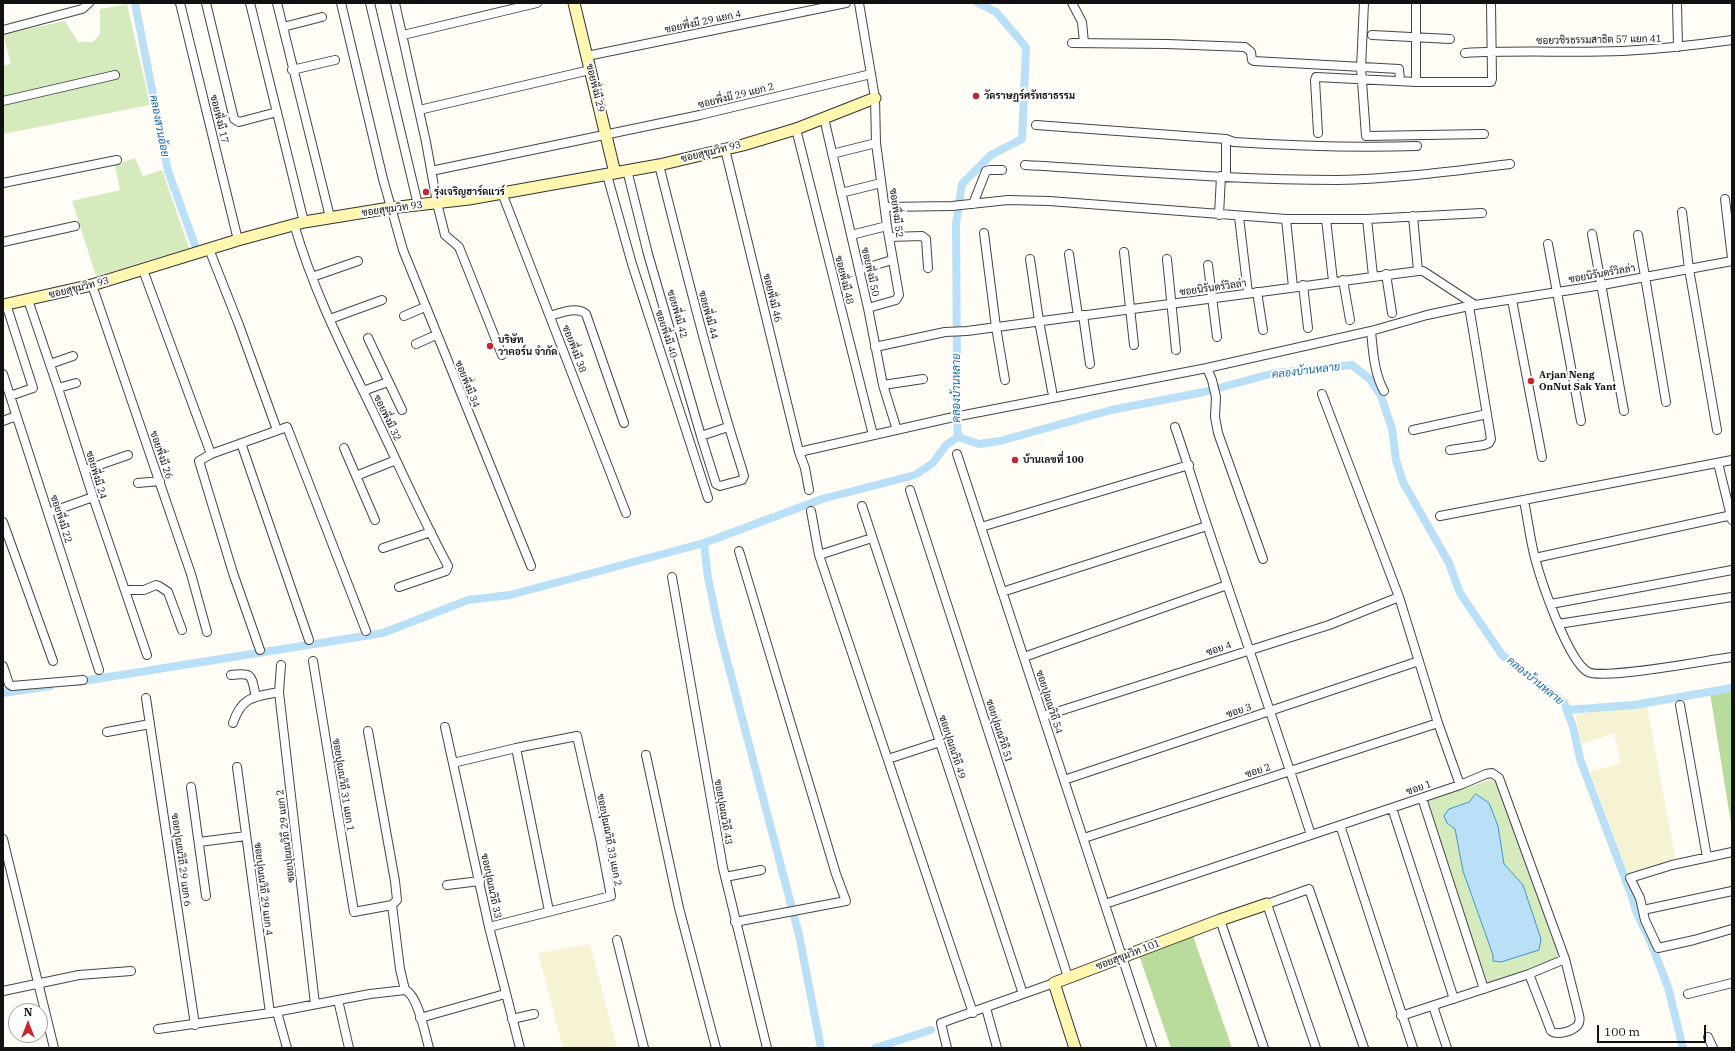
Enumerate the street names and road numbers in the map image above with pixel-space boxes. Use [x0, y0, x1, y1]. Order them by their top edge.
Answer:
street label: ซอยพึ่งมี 29 แยก 4 [664, 8, 742, 36]
street label: ซอยวชิรธรรมสาธิต 57 แยก 41 [1536, 33, 1662, 47]
street label: ซอยพึ่งมี 29 [583, 62, 607, 114]
street label: ซอยพึ่งมี 29 แยก 2 [697, 81, 775, 111]
street label: ซอยพึ่งมี 17 [207, 93, 231, 145]
street label: ซอยสุขุมวิท 93 [680, 139, 742, 165]
street label: ซอยพึ่งมี 52 [887, 187, 905, 239]
street label: ซอยสุขุมวิท 93 [361, 199, 423, 219]
street label: ซอยพึ่งมี 50 [859, 246, 881, 298]
street label: ซอยพึ่งมี 48 [832, 254, 856, 306]
street label: ซอยนิรันดร์วิลล่า [1568, 262, 1636, 286]
street label: ซอยพึ่งมี 46 [760, 272, 784, 324]
street label: ซอยสุขุมวิท 93 [48, 275, 110, 301]
street label: ซอยนิรันดร์วิลล่า [1179, 277, 1247, 299]
street label: ซอยพึ่งมี 42 [664, 288, 690, 340]
street label: ซอยพึ่งมี 44 [696, 289, 720, 341]
street label: ซอยพึ่งมี 40 [653, 308, 679, 360]
street label: ซอยพึ่งมี 38 [559, 324, 589, 374]
street label: ซอยพึ่งมี 34 [452, 359, 482, 409]
street label: ซอยพึ่งมี 32 [371, 393, 403, 443]
street label: ซอยพึ่งมี 26 [147, 429, 175, 481]
street label: ซอยพึ่งมี 24 [83, 449, 109, 501]
street label: ซอยพึ่งมี 22 [48, 493, 74, 545]
street label: ซอย 4 [1205, 639, 1233, 659]
street label: ซอยปุณณวิถี 54 [1033, 669, 1065, 735]
street label: ซอยปุณณวิถี 51 [983, 698, 1015, 764]
street label: ซอย 3 [1225, 701, 1253, 721]
street label: ซอยปุณณวิถี 49 [936, 714, 968, 780]
street label: ซอยปุณณวิถี 31 แยก 1 [330, 738, 356, 832]
street label: ซอย 2 [1244, 761, 1272, 781]
street label: ซอยปุณณวิถี 43 [711, 778, 735, 846]
street label: ซอย 1 [1405, 778, 1433, 798]
street label: ซอยปุณณวิถี 29 แยก 2 [274, 789, 298, 883]
street label: ซอยปุณณวิถี 33 แยก 2 [594, 793, 624, 887]
street label: ซอยปุณณวิถี 29 แยก 6 [169, 813, 193, 907]
street label: ซอยปุณณวิถี 29 แยก 4 [251, 842, 275, 936]
street label: ซอยปุณณวิถี 33 [478, 852, 504, 920]
street label: ซอยสุขุมวิท 101 [1094, 937, 1162, 973]

